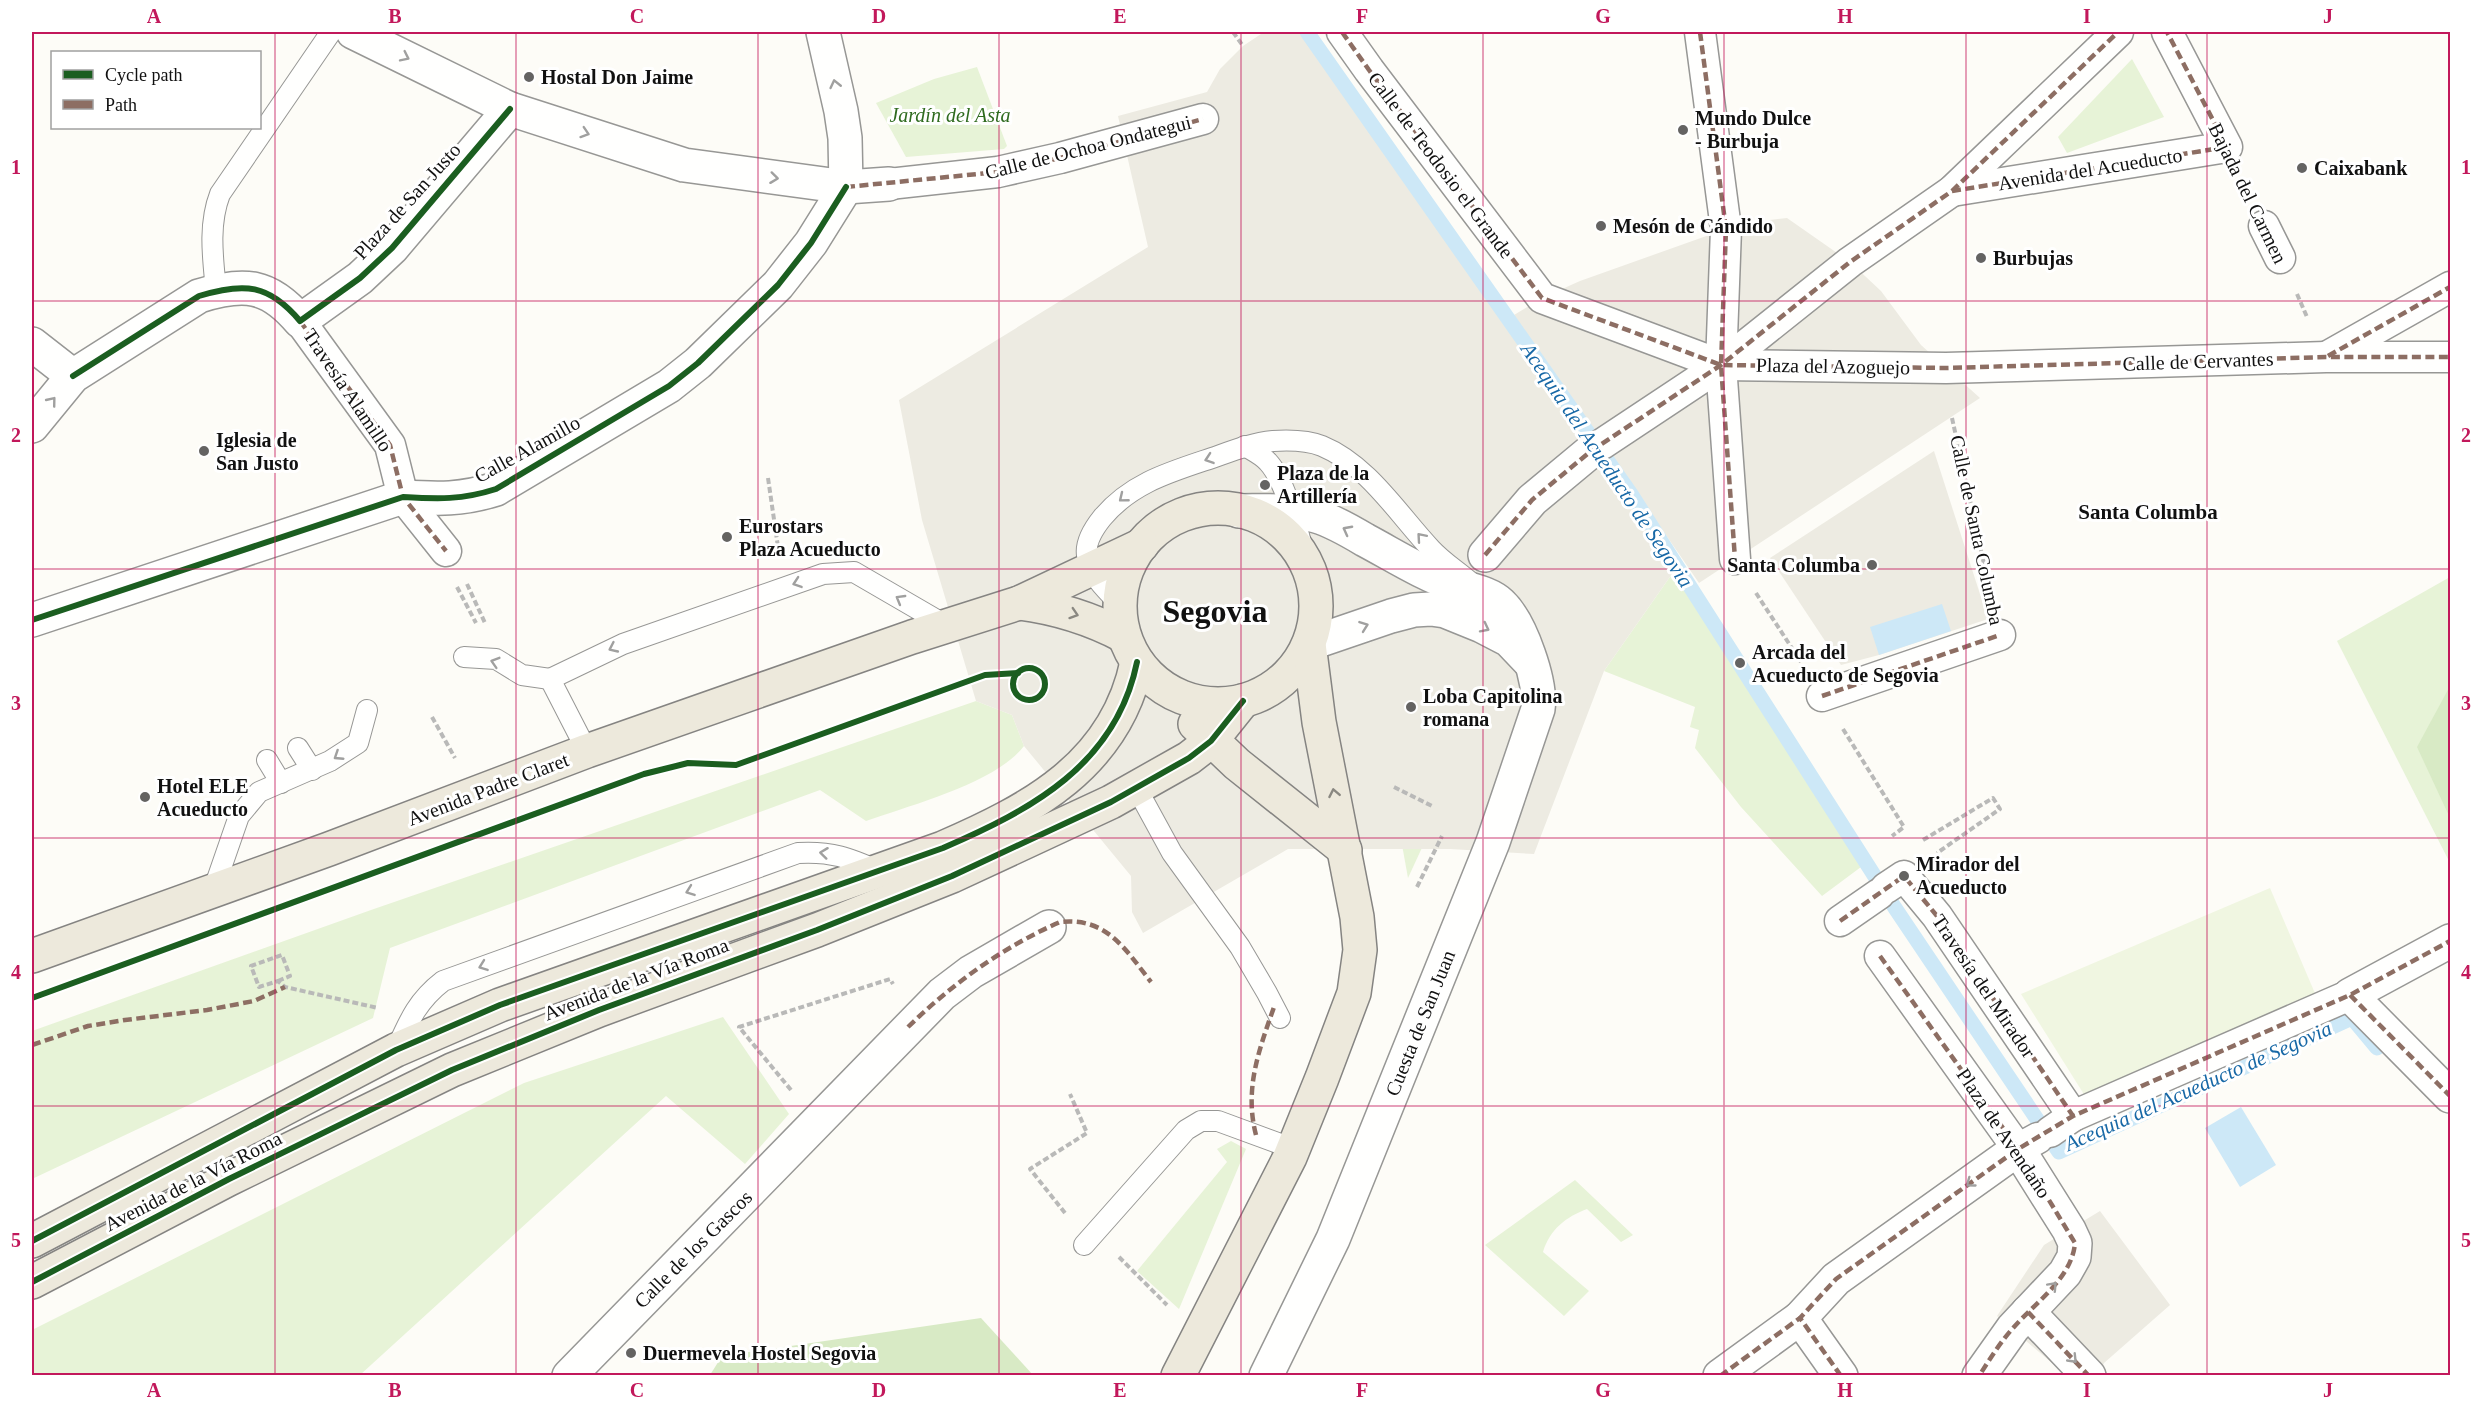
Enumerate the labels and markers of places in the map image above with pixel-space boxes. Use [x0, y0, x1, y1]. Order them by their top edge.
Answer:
place label: Hostal Don Jaime [541, 66, 693, 88]
marker: Hostal Don Jaime [522, 70, 536, 84]
place label: Mundo Dulce - Burbuja [1695, 107, 1811, 153]
marker: Mundo Dulce - Burbuja [1676, 123, 1690, 137]
place label: Caixabank [2314, 157, 2408, 179]
marker: Caixabank [2295, 161, 2309, 175]
place label: Mesón de Cándido [1613, 215, 1773, 237]
marker: Mesón de Cándido [1594, 219, 1608, 233]
place label: Burbujas [1993, 247, 2073, 270]
marker: Burbujas [1974, 251, 1988, 265]
place label: Iglesia de San Justo [216, 429, 299, 474]
marker: Iglesia de San Justo [197, 444, 211, 458]
place label: Plaza de la Artillería [1277, 462, 1369, 507]
marker: Plaza de la Artillería [1258, 478, 1272, 492]
place label: Eurostars Plaza Acueducto [739, 515, 881, 560]
marker: Eurostars Plaza Acueducto [720, 530, 734, 544]
place label: Santa Columba [1727, 554, 1860, 576]
marker: Santa Columba [1865, 558, 1879, 572]
place label: Arcada del Acueducto de Segovia [1752, 641, 1939, 687]
marker: Arcada del Acueducto de Segovia [1733, 656, 1747, 670]
place label: Loba Capitolina romana [1423, 685, 1562, 730]
marker: Loba Capitolina romana [1404, 700, 1418, 714]
place label: Hotel ELE Acueducto [157, 775, 249, 820]
marker: Hotel ELE Acueducto [138, 790, 152, 804]
place label: Mirador del Acueducto [1916, 853, 2020, 898]
marker: Mirador del Acueducto [1897, 869, 1911, 883]
place label: Duermevela Hostel Segovia [643, 1342, 876, 1365]
marker: Duermevela Hostel Segovia [624, 1346, 638, 1360]

